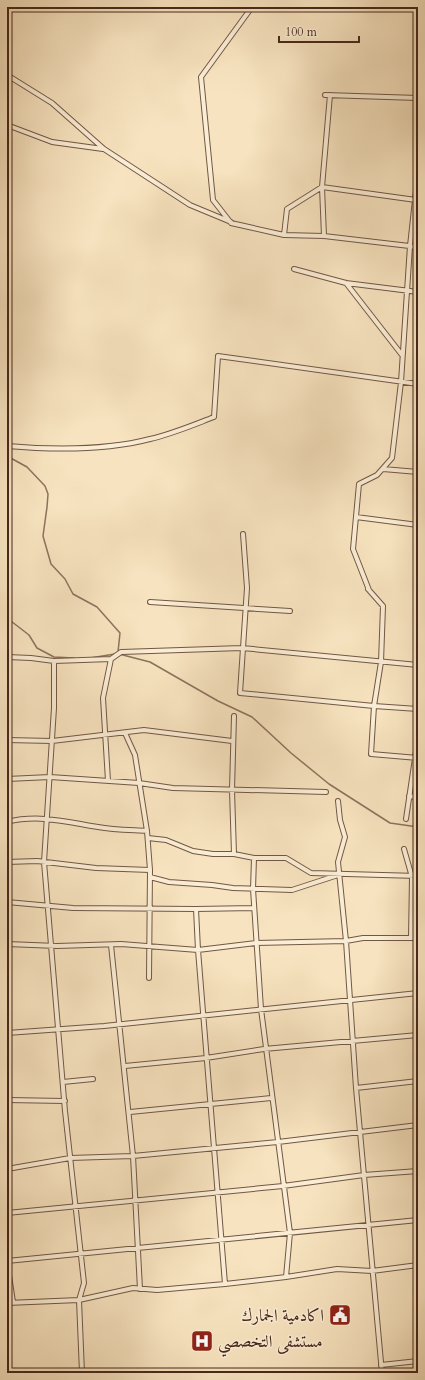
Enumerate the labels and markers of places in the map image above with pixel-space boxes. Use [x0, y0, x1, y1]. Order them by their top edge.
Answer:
public building icon: اكادمية الجمارك [327, 1302, 353, 1328]
place label: اكادمية الجمارك [241, 1304, 324, 1327]
hospital icon: مستشفى التخصصي [189, 1328, 215, 1354]
place label: مستشفى التخصصي [218, 1330, 323, 1357]

